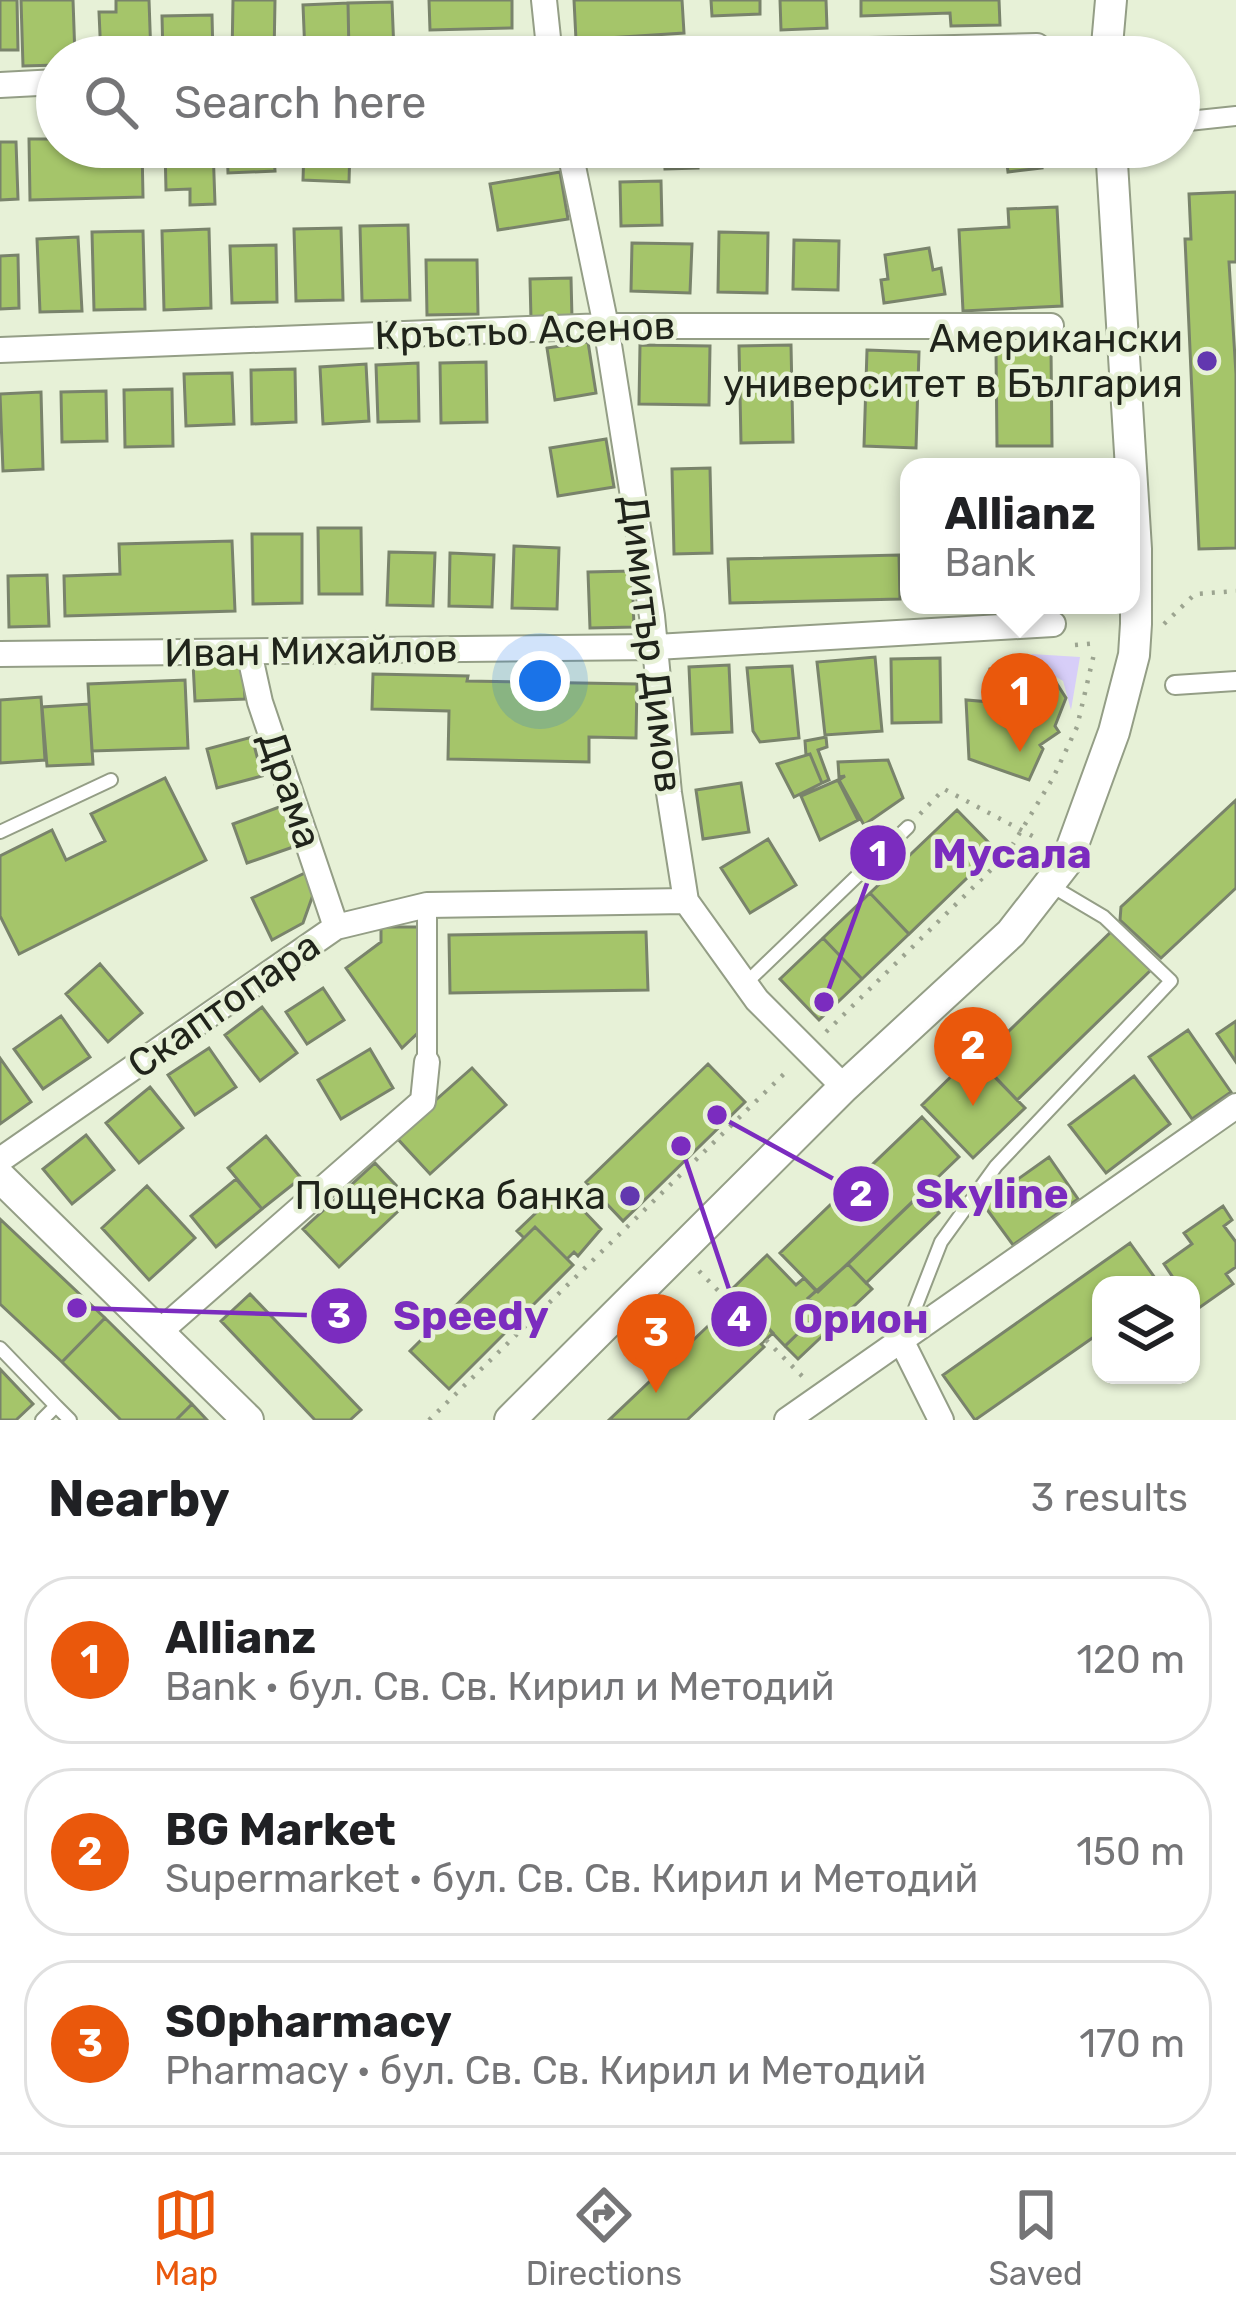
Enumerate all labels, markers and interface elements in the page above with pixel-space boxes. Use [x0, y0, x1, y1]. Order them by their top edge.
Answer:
search box [36, 36, 1200, 168]
icon: search [78, 69, 144, 135]
text: Search here [174, 76, 426, 129]
street label: Кръстьо Асенов [374, 303, 676, 359]
place label: Американски университет в България [723, 316, 1183, 407]
marker: Американски университет в България [1194, 348, 1220, 374]
popup [900, 458, 1140, 614]
text: Allianz [944, 487, 1096, 540]
street label: Димитър Димов [610, 493, 692, 795]
text: Bank [944, 540, 1036, 586]
street label: Иван Михайлов [164, 625, 458, 677]
your location [510, 651, 570, 711]
pin: 1 [981, 653, 1059, 752]
street label: Драма [249, 726, 331, 854]
callout: Мусала [848, 814, 1116, 892]
text: Мусала [932, 829, 1092, 879]
text: 1 [869, 832, 887, 875]
street label: Скаптопара [119, 922, 329, 1088]
pin: 2 [934, 1007, 1012, 1106]
callout: Skyline [831, 1155, 1093, 1233]
text: Skyline [915, 1169, 1069, 1219]
text: 2 [849, 1172, 873, 1215]
place label: Пощенска банка [295, 1173, 606, 1219]
marker: Пощенска банка [617, 1183, 643, 1209]
map controls [1092, 1276, 1200, 1384]
button: layers [1092, 1276, 1200, 1384]
callout: Speedy [309, 1277, 572, 1355]
callout: Орион [709, 1280, 953, 1358]
text: Speedy [393, 1291, 549, 1341]
text: 3 [327, 1294, 351, 1337]
pin: 3 [617, 1294, 695, 1393]
text: Орион [793, 1294, 929, 1344]
text: 4 [727, 1297, 751, 1340]
text: Nearby [48, 1468, 230, 1529]
text: 3 results [1031, 1475, 1188, 1521]
text: Allianz [165, 1611, 316, 1664]
text: 1 [80, 1637, 100, 1683]
text: 120 m [1076, 1637, 1185, 1683]
text: Bank · бул. Св. Св. Кирил и Методий [165, 1664, 835, 1710]
text: BG Market [165, 1803, 396, 1856]
text: 2 [77, 1829, 103, 1875]
text: 150 m [1076, 1829, 1185, 1875]
text: Supermarket · бул. Св. Св. Кирил и Методий [165, 1856, 978, 1902]
text: SOpharmacy [165, 1995, 452, 2048]
text: 3 [77, 2021, 103, 2067]
text: 170 m [1079, 2021, 1185, 2067]
text: Pharmacy · бул. Св. Св. Кирил и Методий [165, 2048, 926, 2094]
tab: Map [153, 2182, 219, 2293]
tab: Directions [526, 2182, 682, 2293]
tab: Saved [989, 2182, 1083, 2293]

